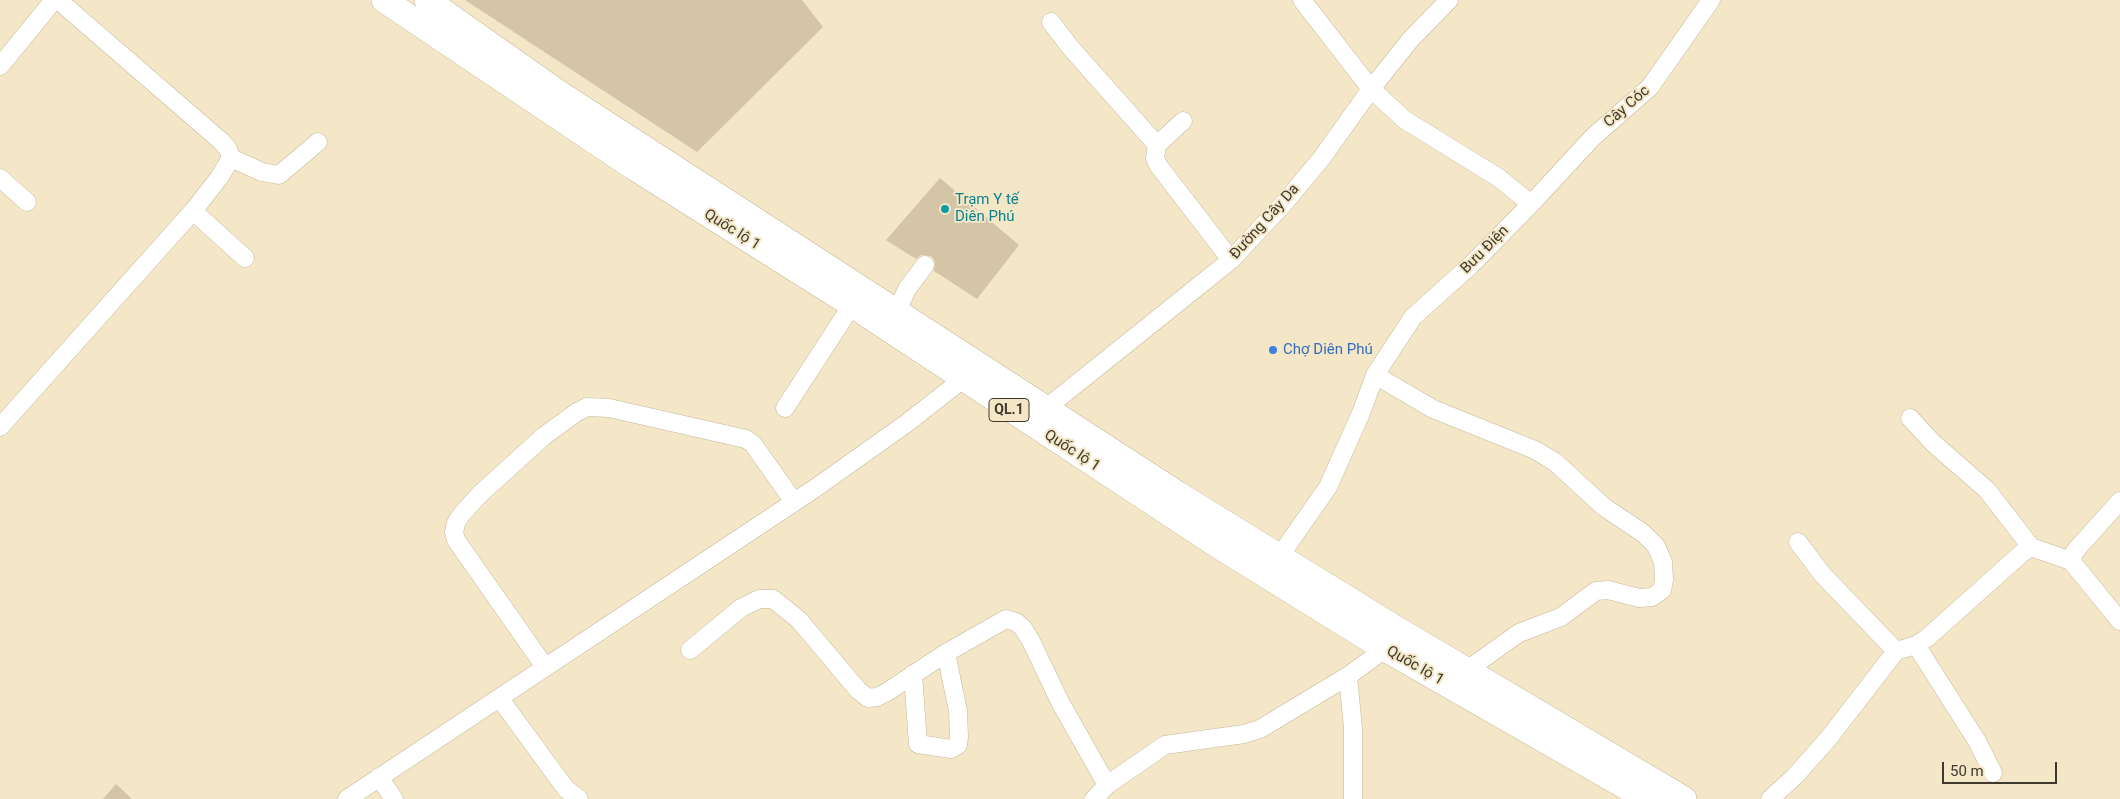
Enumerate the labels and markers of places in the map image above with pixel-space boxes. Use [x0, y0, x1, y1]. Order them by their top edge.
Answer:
place label: Trạm Y tế Diên Phú [955, 191, 1019, 226]
marker: Trạm Y tế Diên Phú [939, 203, 951, 215]
place label: Chợ Diên Phú [1283, 341, 1373, 359]
marker: Chợ Diên Phú [1267, 344, 1279, 356]

